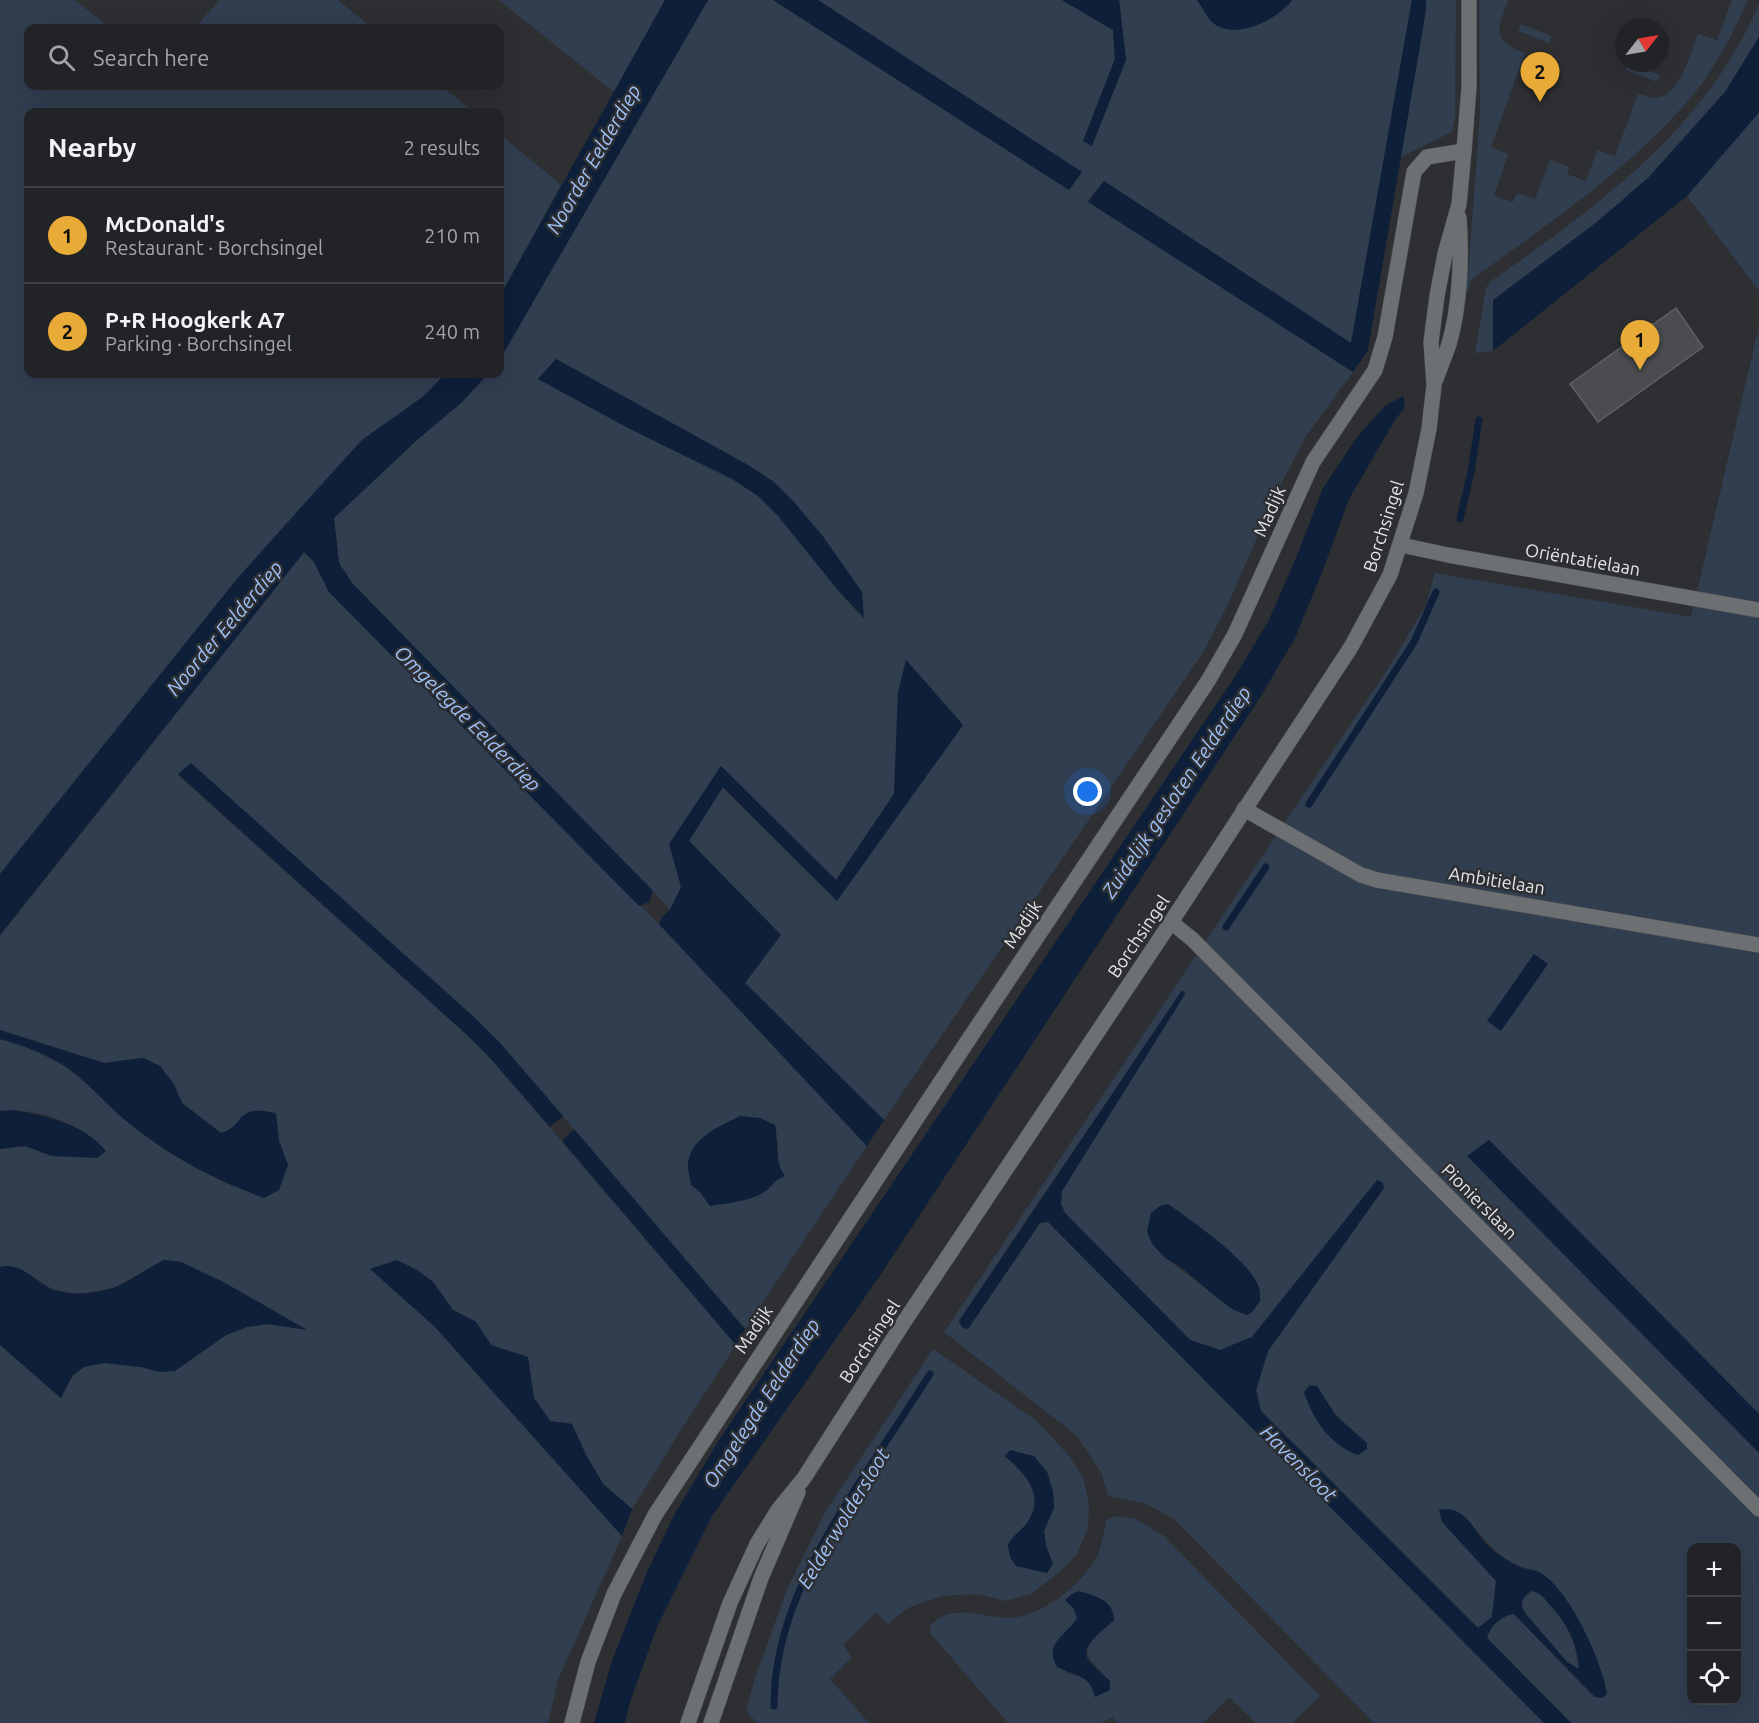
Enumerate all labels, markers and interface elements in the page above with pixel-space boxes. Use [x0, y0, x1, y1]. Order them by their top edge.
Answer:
north arrow [1615, 18, 1669, 72]
search box [24, 24, 504, 90]
icon: search [45, 41, 78, 74]
text: Search here [93, 45, 209, 70]
pin: 2 [1520, 52, 1560, 102]
water label: Noorder Eelderdiep [541, 80, 645, 238]
text: Nearby [48, 133, 136, 162]
text: 2 results [404, 136, 480, 159]
text: McDonald's [105, 211, 225, 236]
text: 1 [62, 224, 73, 247]
text: 210 m [424, 224, 480, 247]
text: Restaurant · Borchsingel [105, 236, 323, 259]
text: P+R Hoogkerk A7 [105, 307, 285, 332]
text: 2 [62, 320, 73, 343]
text: 240 m [424, 320, 480, 343]
pin: 1 [1620, 320, 1660, 370]
text: Parking · Borchsingel [105, 332, 292, 355]
street label: Borchsingel [1359, 478, 1407, 574]
street label: Madijk [1249, 483, 1289, 539]
street label: Oriëntatielaan [1524, 539, 1642, 579]
water label: Noorder Eelderdiep [161, 556, 287, 700]
water label: Omgelegde Eelderdiep [390, 640, 546, 796]
water label: Zuidelijk gesloten Eelderdiep [1096, 682, 1255, 903]
your location [1073, 777, 1102, 806]
street label: Ambitielaan [1448, 863, 1546, 897]
street label: Borchsingel [1103, 891, 1173, 981]
street label: Madijk [999, 896, 1045, 952]
street label: Pionierslaan [1438, 1159, 1522, 1243]
street label: Borchsingel [835, 1296, 903, 1386]
street label: Madijk [730, 1301, 776, 1357]
water label: Omgelegde Eelderdiep [698, 1314, 824, 1492]
water label: Havensloot [1256, 1420, 1342, 1506]
water label: Eelderwoldersloot [792, 1444, 894, 1592]
map controls [1687, 1543, 1741, 1705]
button: + [1687, 1543, 1741, 1597]
button: − [1687, 1597, 1741, 1651]
button: locate [1687, 1651, 1741, 1705]

